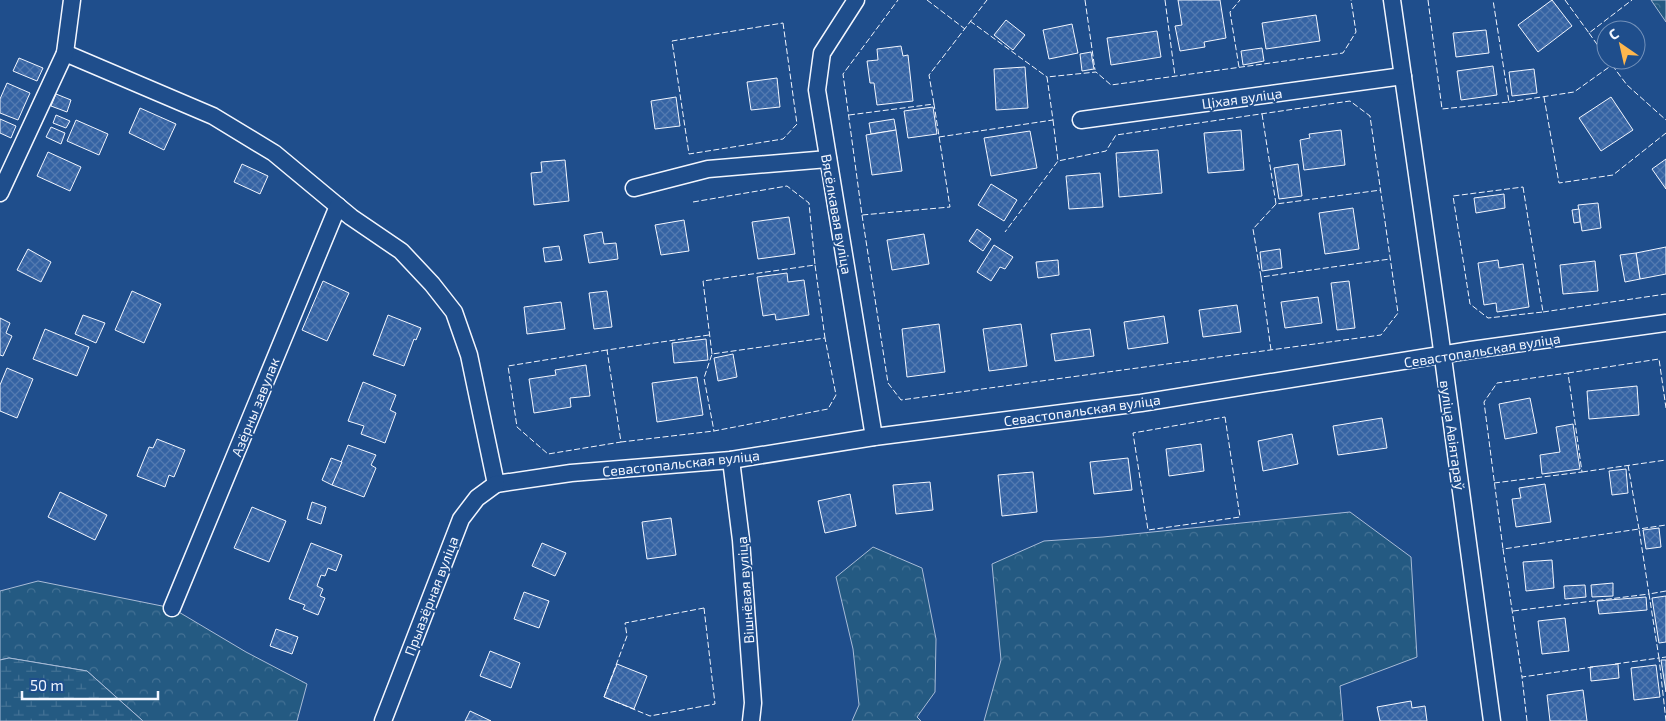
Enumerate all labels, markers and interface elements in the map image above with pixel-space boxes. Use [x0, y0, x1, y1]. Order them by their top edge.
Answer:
north arrow [1596, 20, 1646, 70]
text: С [1605, 24, 1622, 43]
street label: Ціхая вуліца [1201, 84, 1283, 112]
street label: Вясёлкавая вуліца [818, 152, 856, 276]
street label: Севастопальская вуліца [1402, 329, 1562, 371]
street label: Азёрны завулак [227, 355, 283, 459]
street label: вуліца Авіятараў [1437, 379, 1469, 492]
street label: Севастопальская вуліца [1002, 391, 1162, 429]
street label: Севастопальская вуліца [601, 446, 761, 480]
street label: Прыазёрная вуліца [400, 534, 462, 658]
street label: Вішнёвая вуліца [733, 536, 757, 644]
scale bar [22, 668, 159, 700]
text: 50 m [30, 676, 64, 694]

